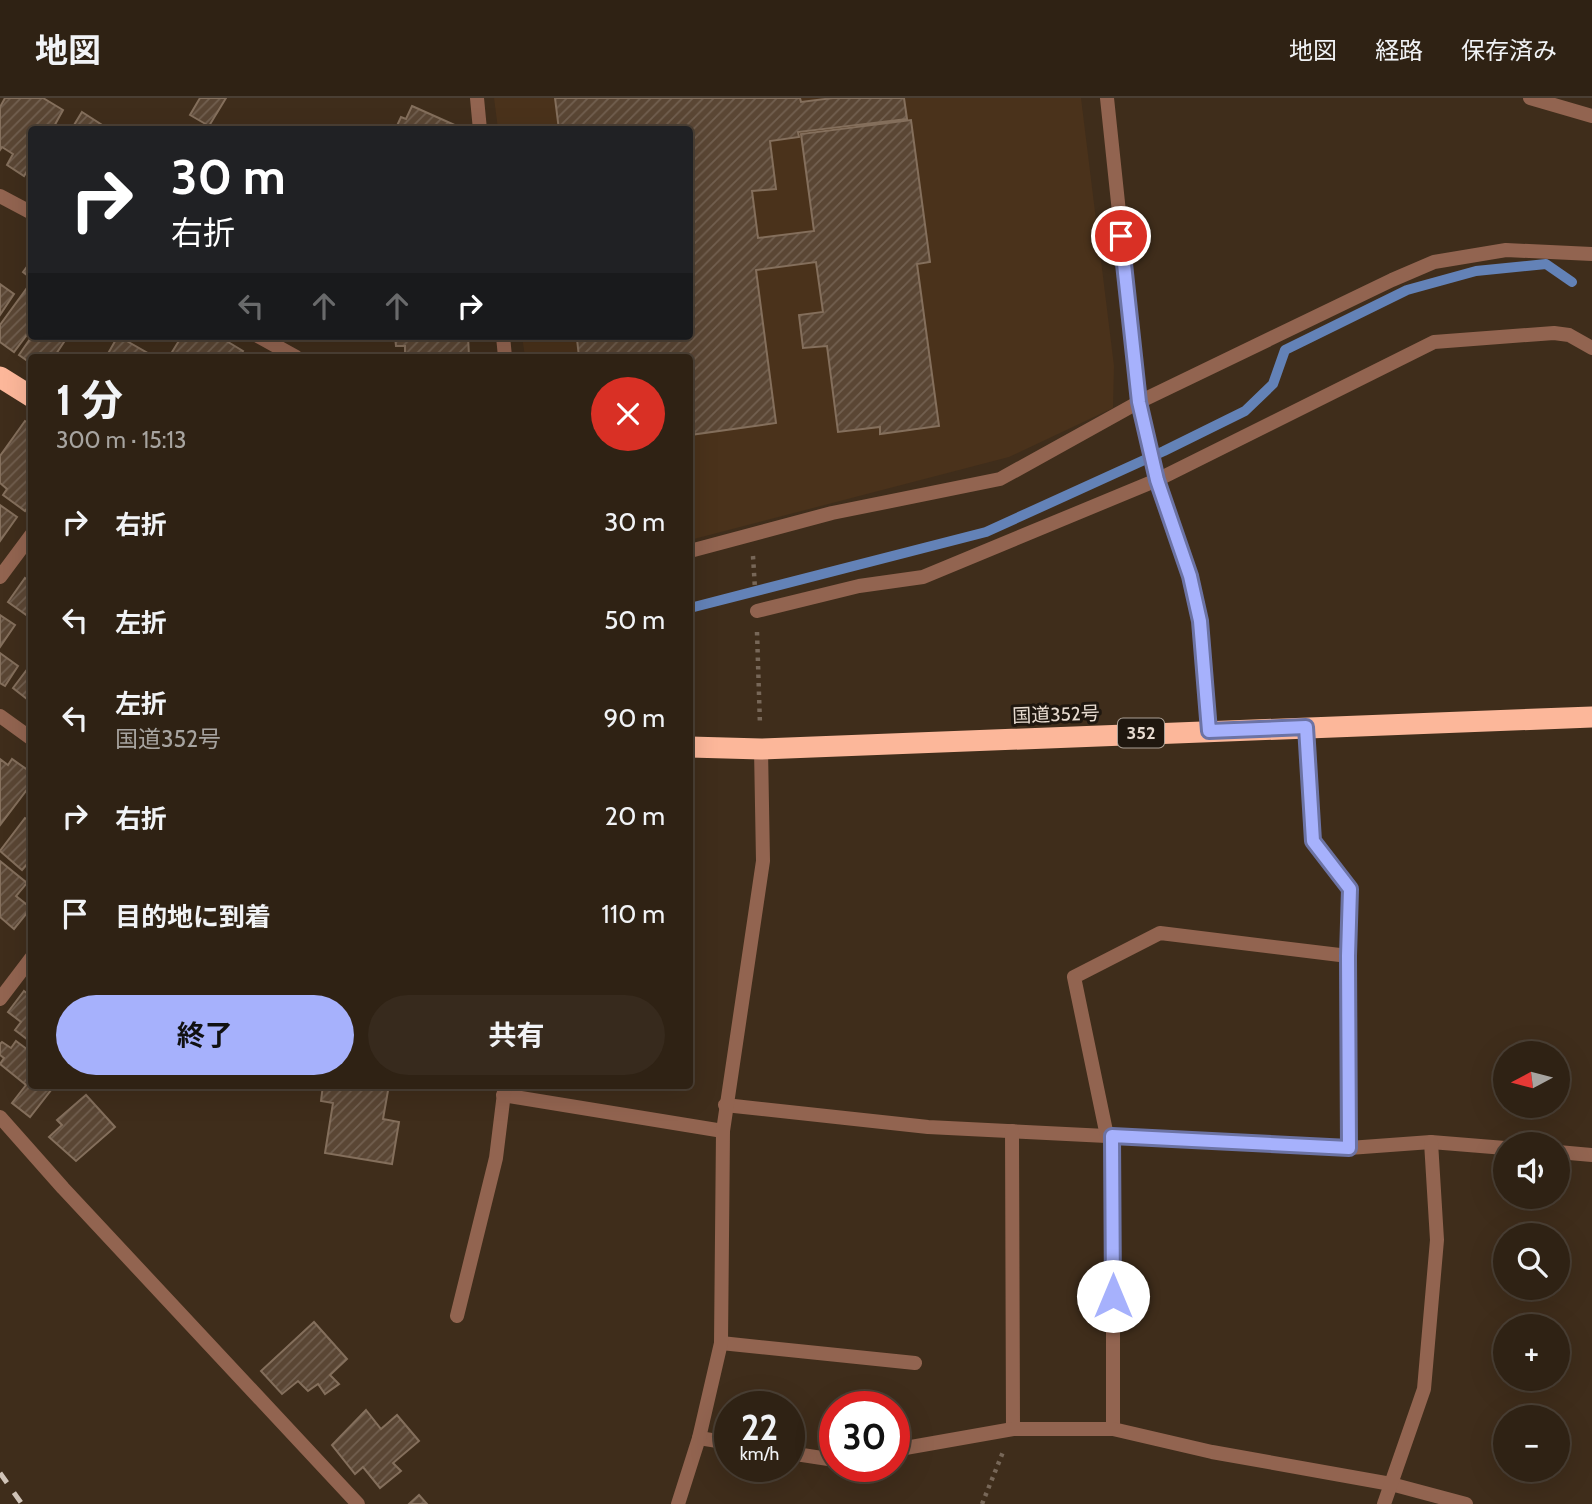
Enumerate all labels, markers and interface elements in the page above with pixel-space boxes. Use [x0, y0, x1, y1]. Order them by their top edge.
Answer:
text: 地図 [35, 30, 101, 70]
text: 地図 [1289, 36, 1337, 65]
text: 経路 [1375, 36, 1423, 65]
text: 保存済み [1461, 36, 1557, 65]
text: 30 m [171, 147, 286, 206]
icon: right [56, 154, 147, 245]
pin [1091, 206, 1151, 266]
text: 右折 [171, 213, 235, 252]
icon: arrive [1102, 217, 1140, 255]
icon: left [232, 287, 270, 325]
icon: ahead [305, 287, 343, 325]
icon: ahead [378, 287, 416, 325]
icon: right [451, 287, 489, 325]
text: 1 分 [56, 374, 123, 426]
button: close [591, 377, 665, 451]
text: 300 m · 15:13 [56, 426, 186, 454]
icon: right [56, 503, 94, 541]
text: 30 m [604, 506, 665, 538]
text: 右折 [115, 509, 167, 541]
icon: left [56, 601, 94, 639]
text: 50 m [604, 604, 665, 636]
text: 左折 [115, 607, 167, 639]
text: 左折 [115, 688, 167, 720]
icon: left [56, 699, 94, 737]
street label: 国道352号 [1012, 701, 1100, 728]
text: 90 m [603, 702, 665, 734]
road number: 352 [1118, 718, 1164, 748]
text: 国道352号 [115, 725, 221, 753]
icon: right [56, 797, 94, 835]
text: 20 m [605, 800, 665, 832]
text: 右折 [115, 803, 167, 835]
icon: arrive [56, 895, 94, 933]
text: 110 m [601, 898, 665, 930]
text: 目的地に到着 [115, 901, 271, 933]
button: 終了 [56, 995, 354, 1075]
button: 共有 [368, 995, 665, 1075]
north arrow [1493, 1041, 1570, 1118]
map controls [1493, 1041, 1570, 1482]
button: sound [1493, 1132, 1570, 1209]
button: search [1493, 1223, 1570, 1300]
position arrow [1076, 1259, 1150, 1333]
button: + [1493, 1314, 1570, 1391]
speed limit sign: 30 [819, 1391, 910, 1482]
button: − [1493, 1405, 1570, 1482]
text: 22 [741, 1406, 778, 1449]
text: km/h [740, 1443, 779, 1465]

